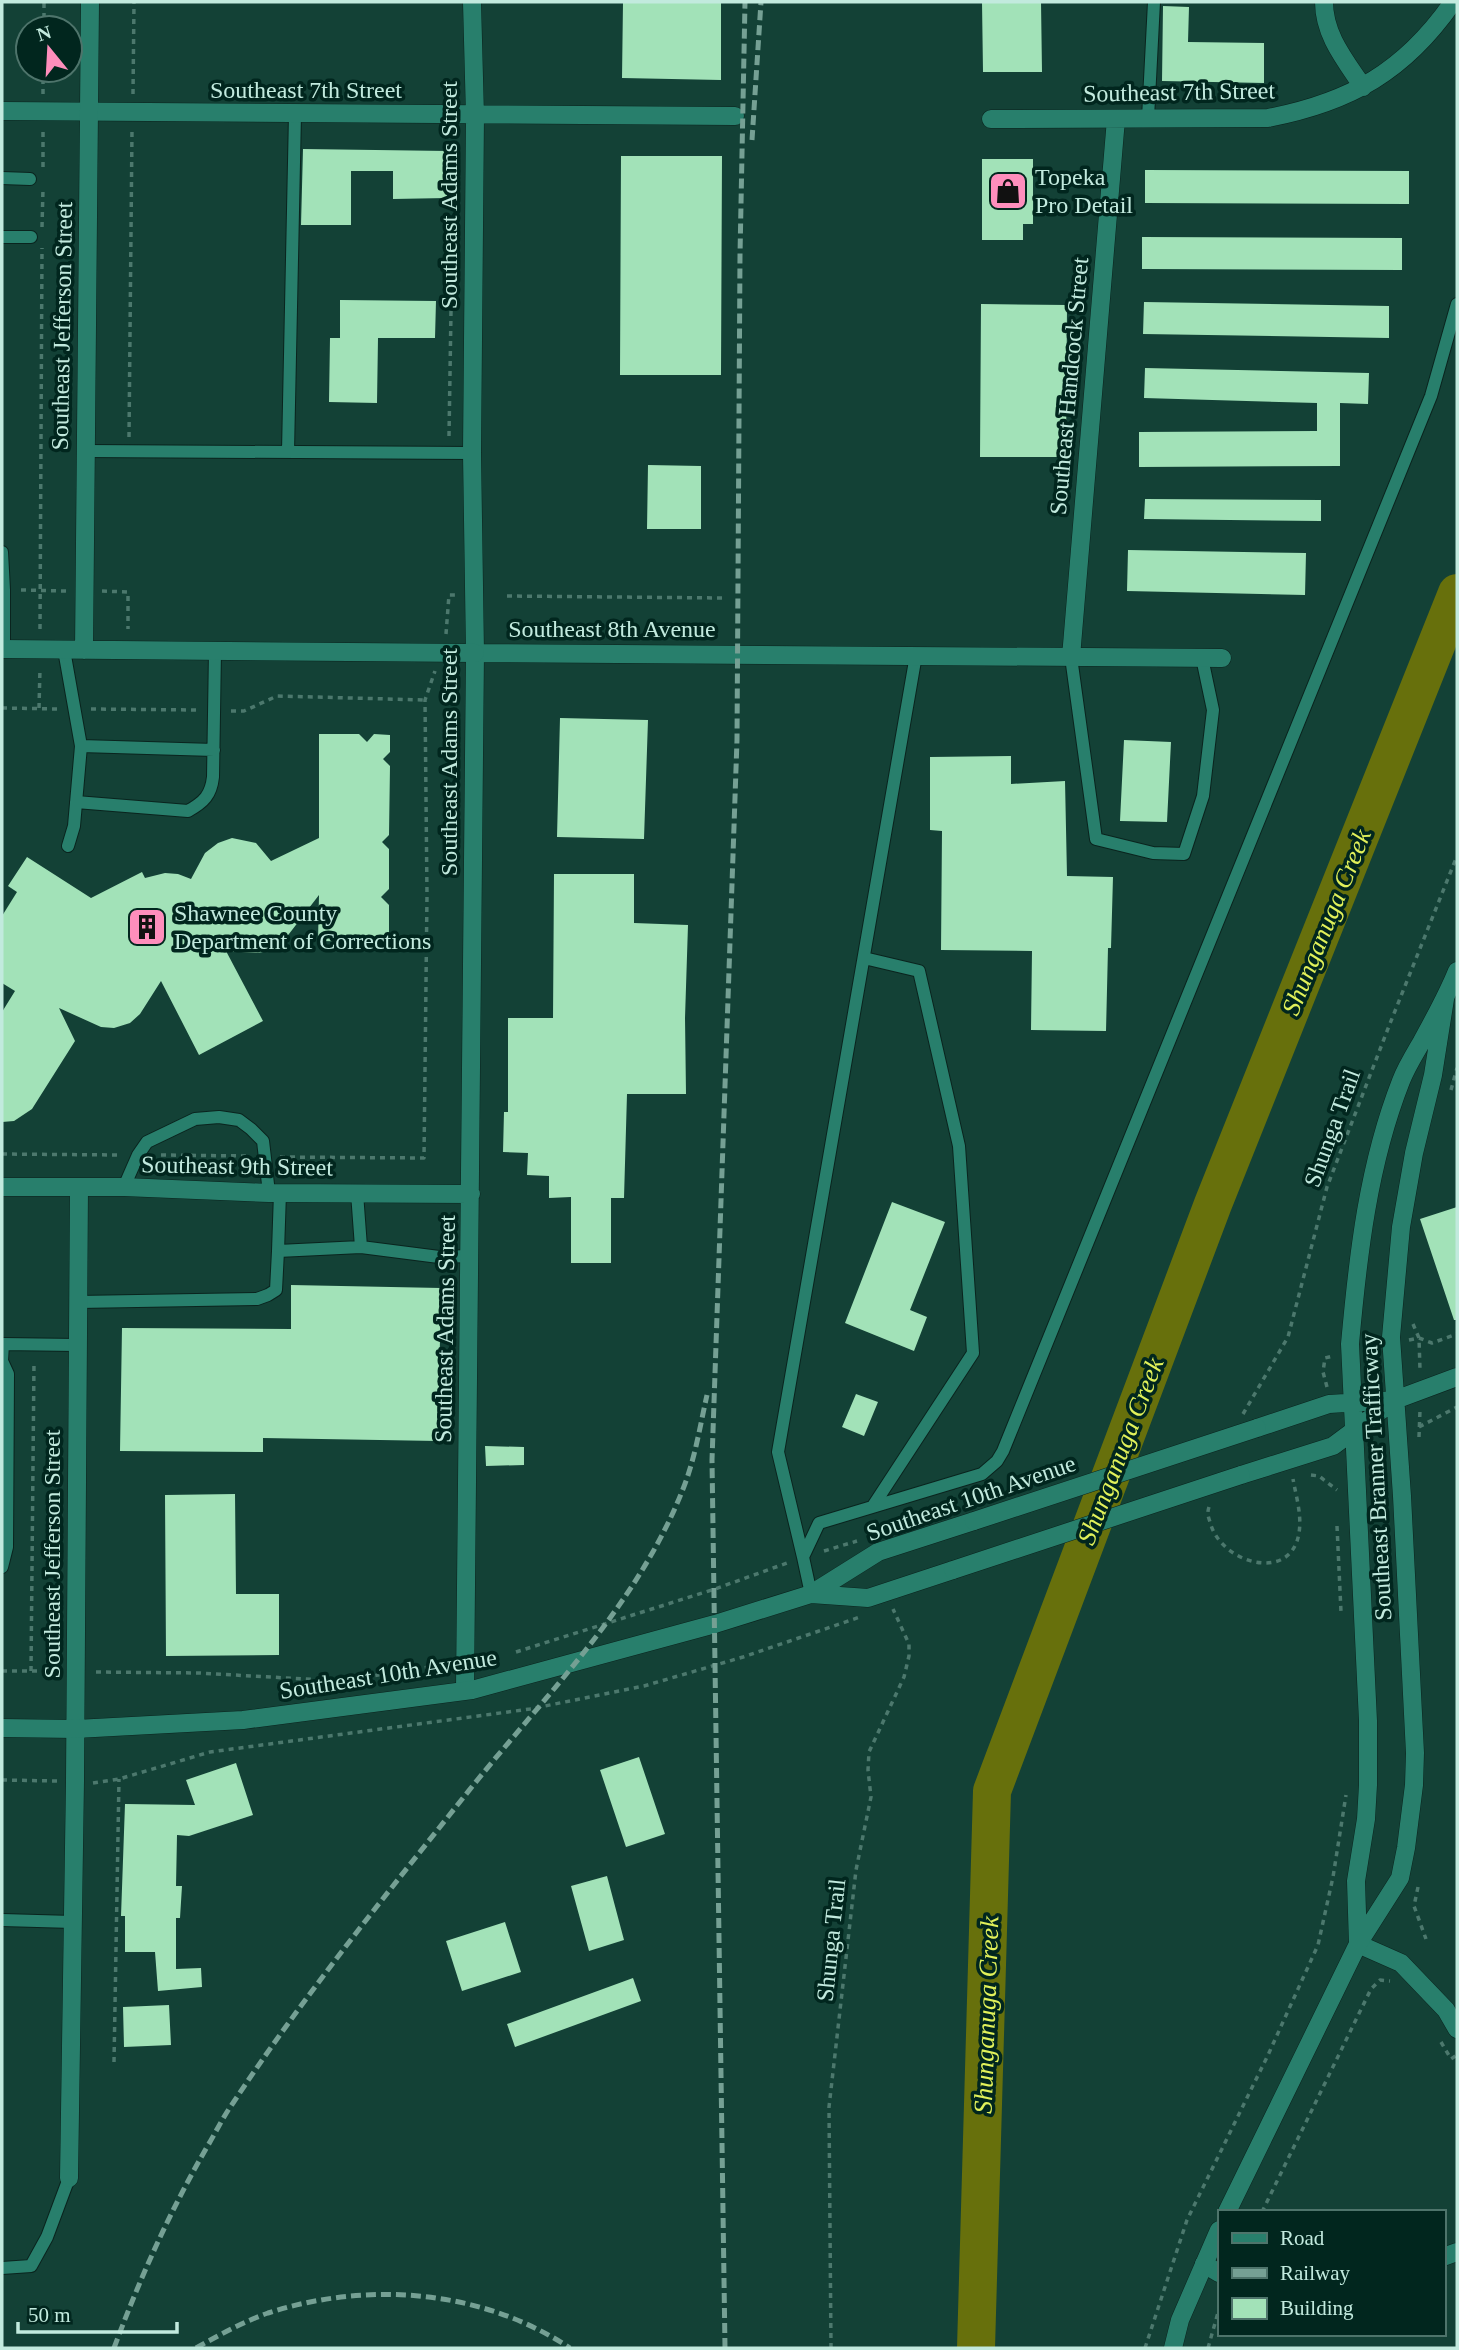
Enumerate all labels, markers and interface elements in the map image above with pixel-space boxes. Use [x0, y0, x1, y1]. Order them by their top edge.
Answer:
north arrow [14, 14, 84, 84]
text: N [34, 21, 54, 45]
street label: Southeast 7th Street [210, 77, 402, 103]
street label: Southeast 7th Street [1083, 77, 1276, 107]
street label: Southeast Adams Street [436, 81, 462, 309]
place label: Topeka Pro Detail [1035, 164, 1133, 218]
shop icon: Topeka Pro Detail [987, 170, 1029, 212]
street label: Southeast Jefferson Street [47, 201, 77, 451]
street label: Southeast Handcock Street [1045, 256, 1093, 516]
street label: Southeast 8th Avenue [508, 616, 716, 642]
street label: Southeast Adams Street [436, 648, 462, 876]
water label: Shunganuga Creek [1276, 825, 1377, 1019]
place label: Shawnee County Department of Corrections [174, 900, 431, 954]
building icon: Shawnee County Department of Corrections [126, 906, 168, 948]
street label: Shunga Trail [1299, 1065, 1365, 1190]
street label: Southeast 9th Street [141, 1151, 334, 1181]
street label: Southeast Adams Street [430, 1214, 460, 1443]
street label: Southeast Branner Trafficway [1355, 1333, 1397, 1621]
water label: Shunganuga Creek [1072, 1353, 1170, 1549]
street label: Southeast Jefferson Street [39, 1429, 65, 1678]
street label: Southeast 10th Avenue [863, 1450, 1079, 1546]
street label: Southeast 10th Avenue [278, 1644, 498, 1704]
street label: Shunga Trail [812, 1877, 850, 2003]
water label: Shunganuga Creek [969, 1915, 1004, 2114]
legend [1218, 2210, 1445, 2336]
text: Road [1280, 2226, 1325, 2250]
text: Railway [1280, 2261, 1350, 2285]
scale bar [18, 2290, 177, 2334]
text: Building [1280, 2296, 1354, 2320]
text: 50 m [28, 2303, 71, 2327]

